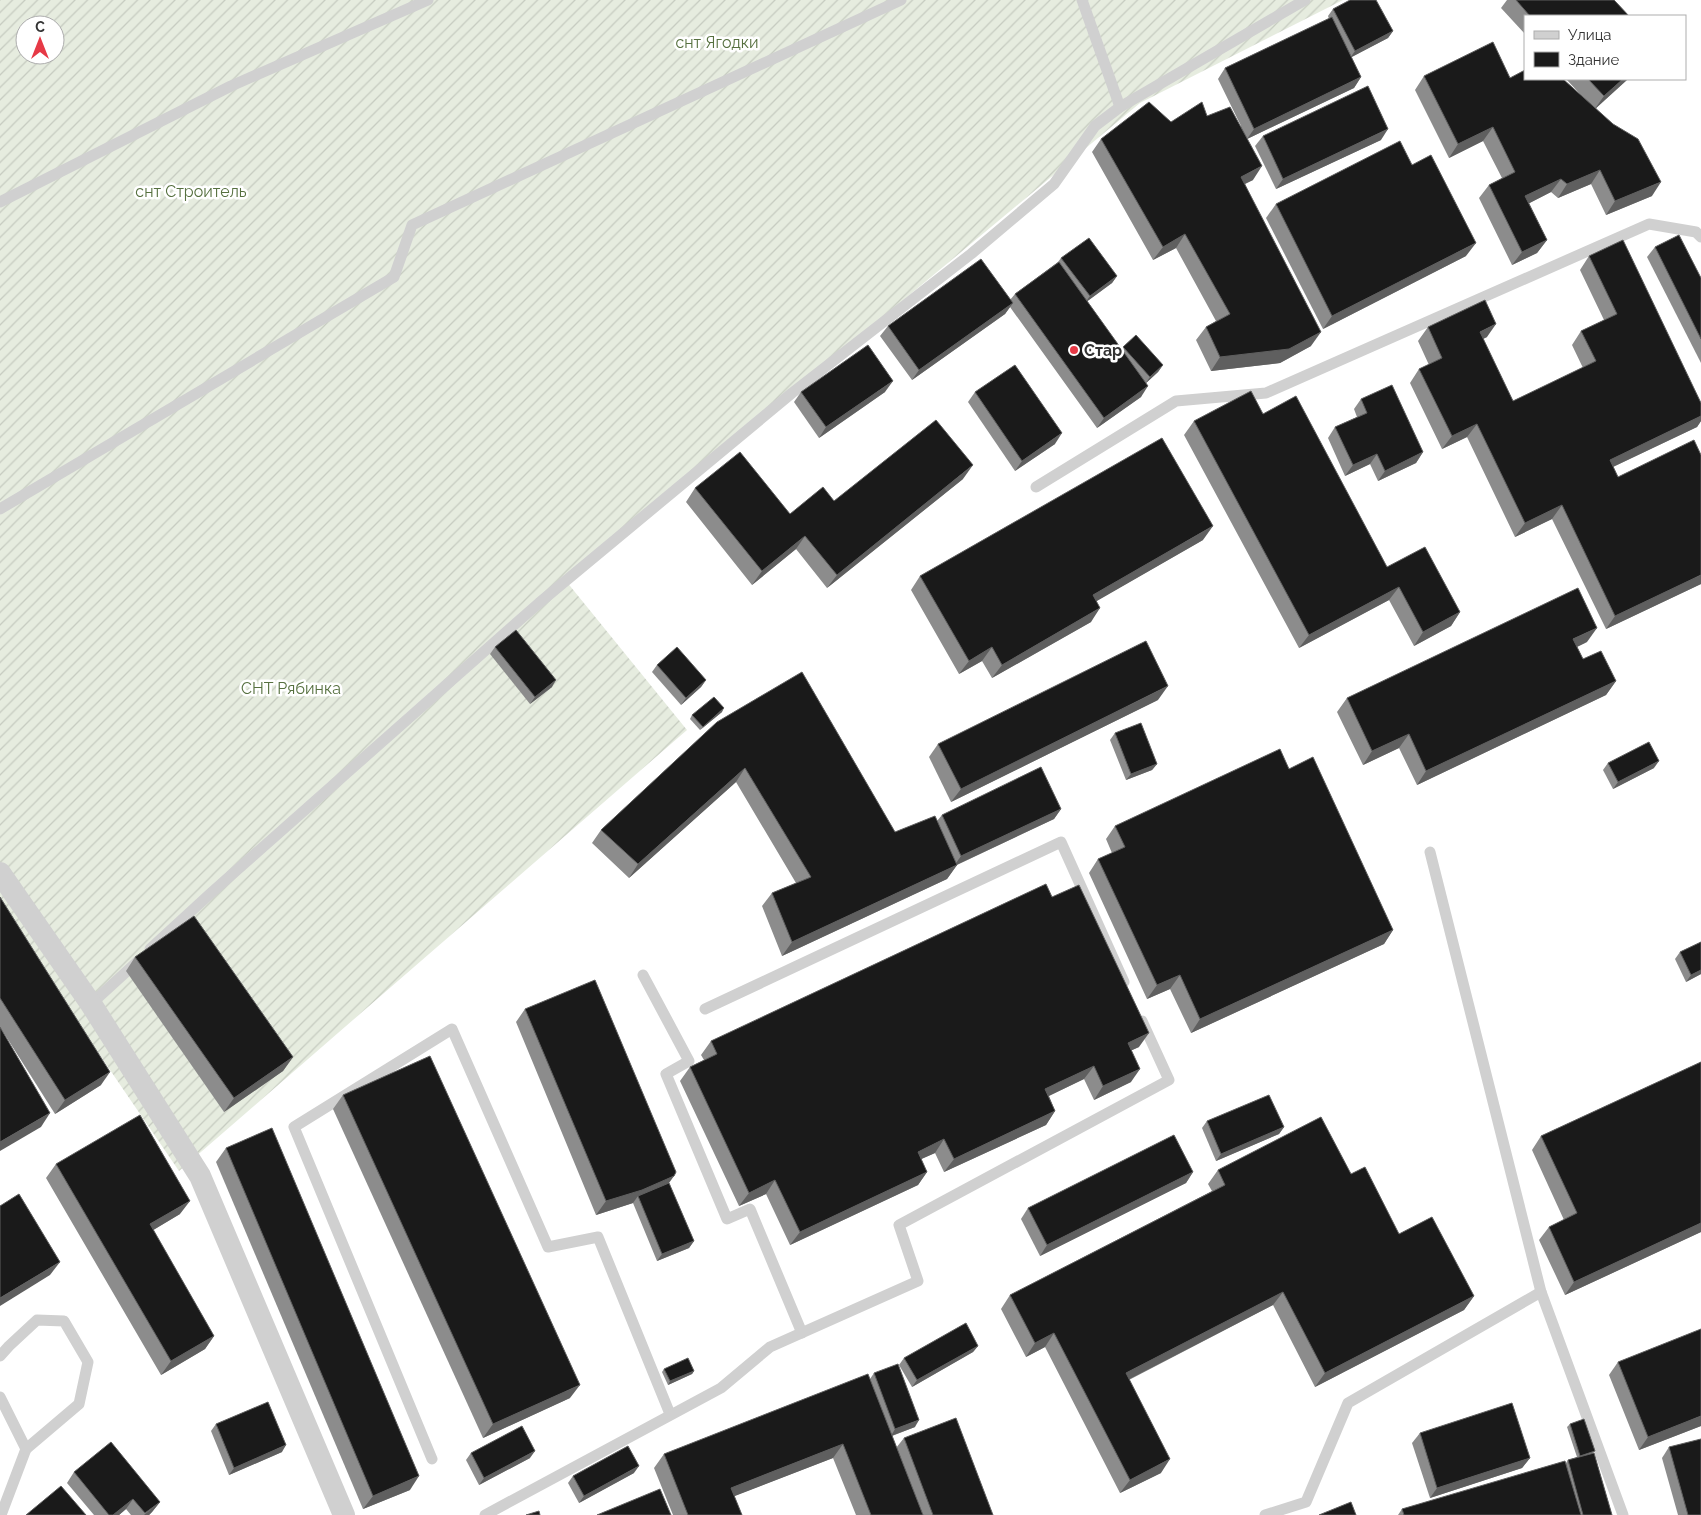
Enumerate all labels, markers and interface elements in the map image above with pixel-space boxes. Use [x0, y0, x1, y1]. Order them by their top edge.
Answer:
north arrow [15, 15, 65, 65]
legend [1524, 15, 1686, 80]
text: С [35, 19, 45, 35]
text: Улица [1568, 26, 1612, 44]
park label: снт Ягодки [675, 33, 759, 52]
text: Здание [1568, 51, 1620, 69]
park label: снт Строитель [135, 182, 247, 201]
place label: Стар [1084, 341, 1122, 360]
marker: Стар [1068, 344, 1080, 356]
park label: СНТ Рябинка [241, 679, 341, 698]

